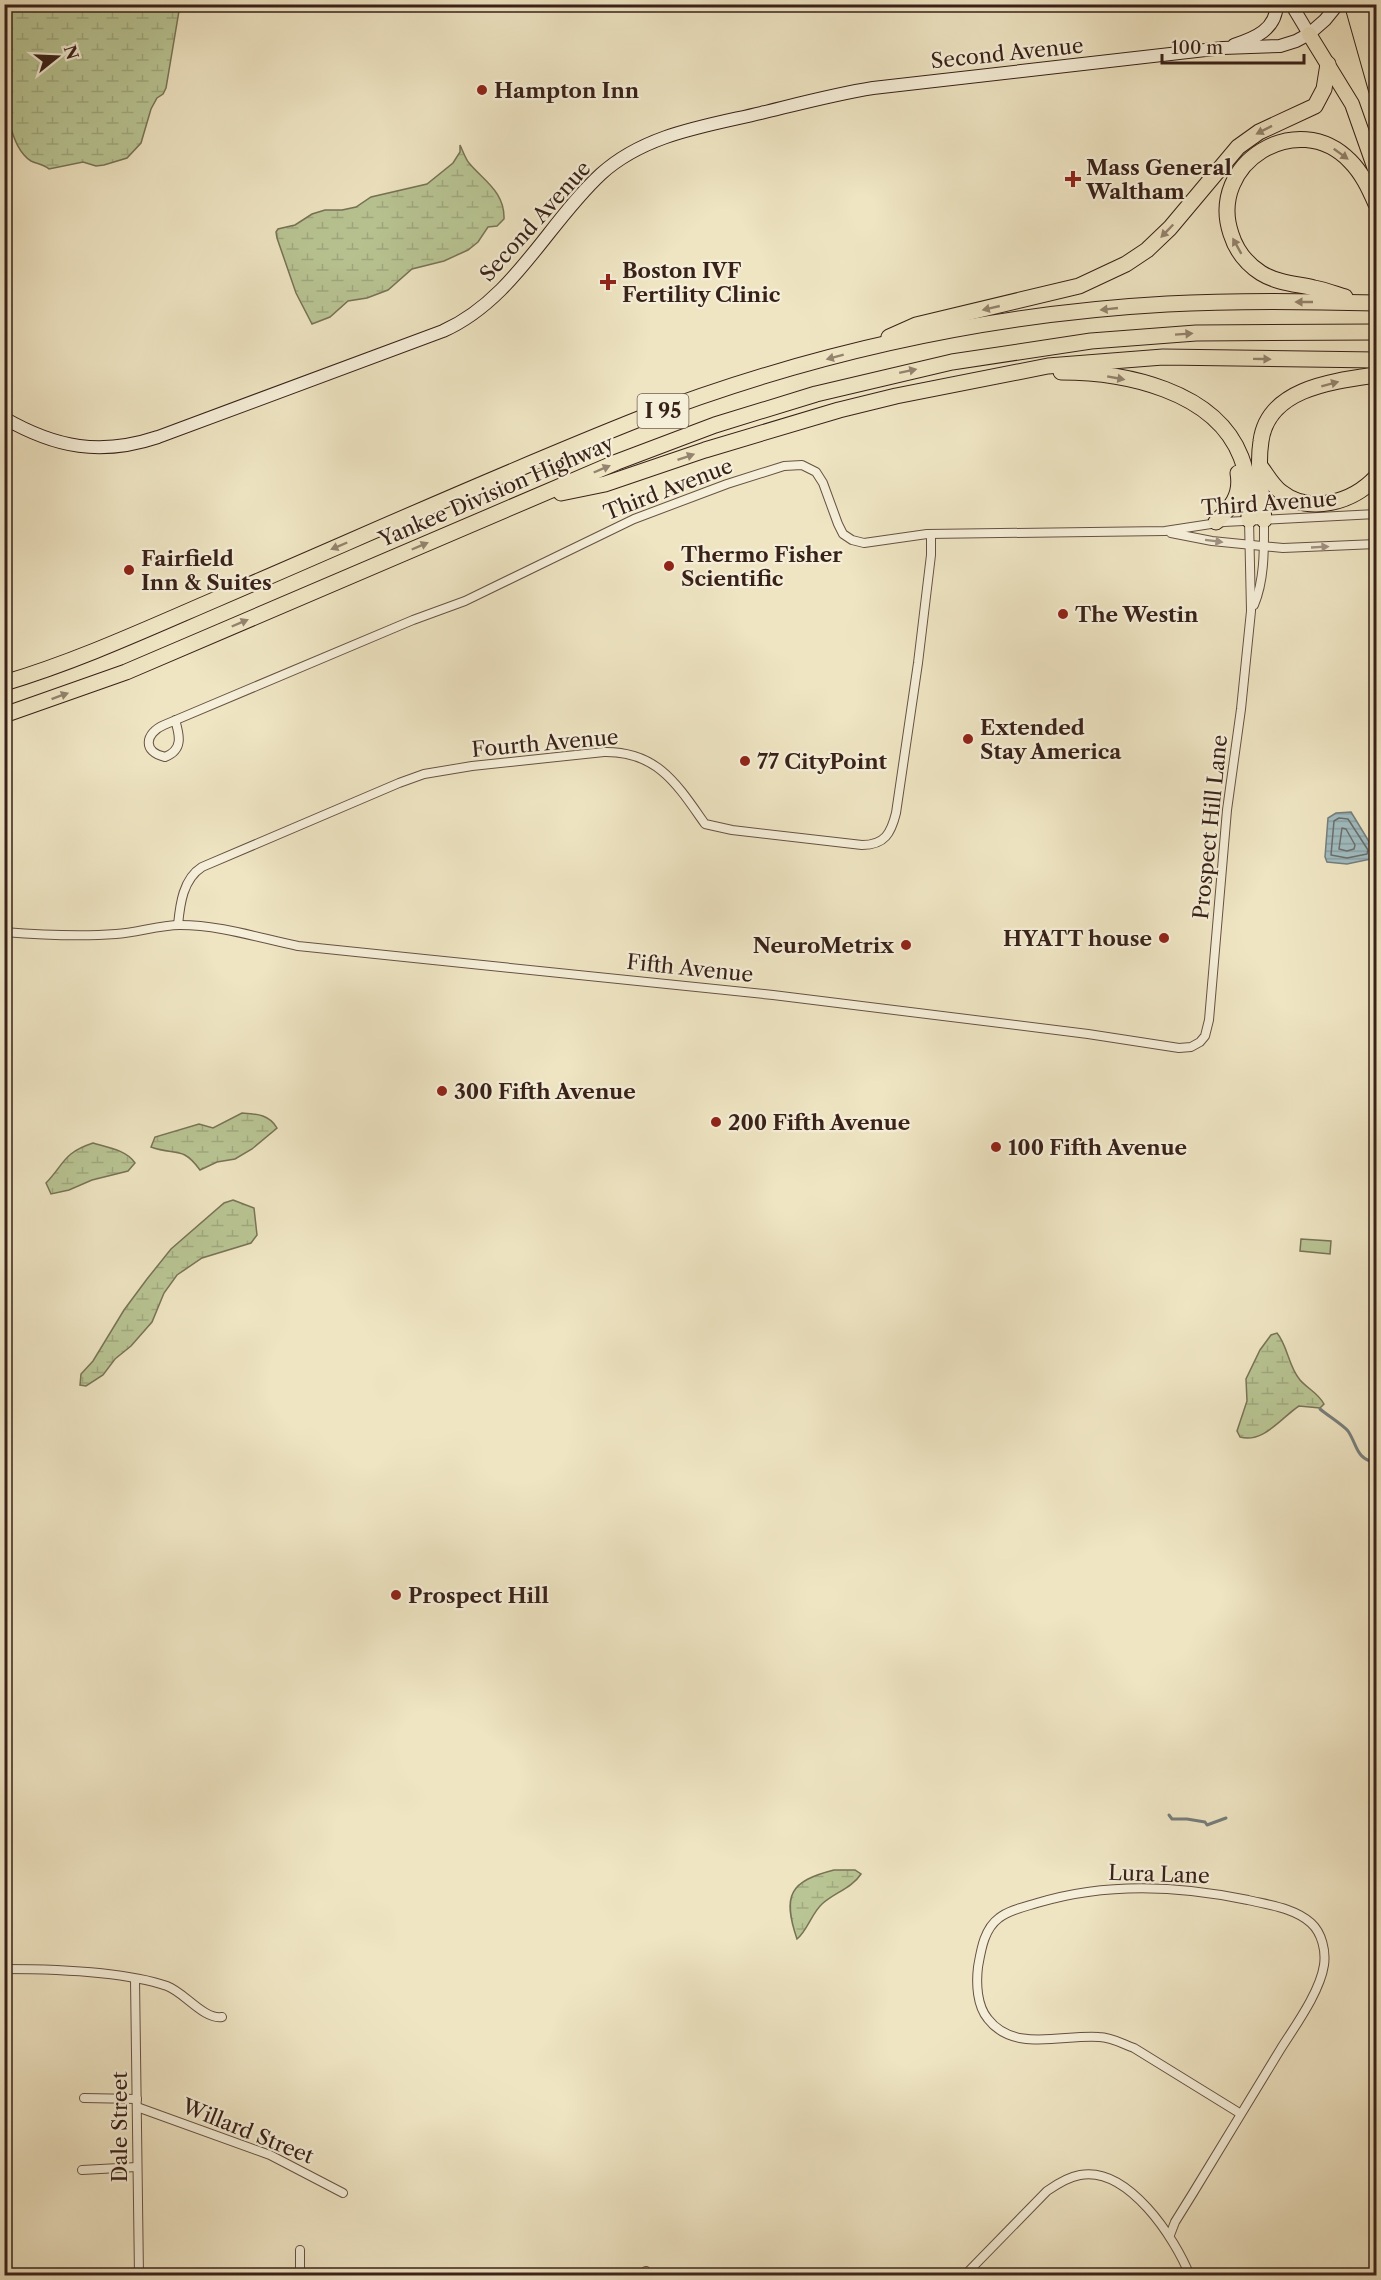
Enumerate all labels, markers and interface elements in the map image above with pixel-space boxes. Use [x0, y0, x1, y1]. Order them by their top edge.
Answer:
north arrow [27, 27, 87, 87]
scale bar [1162, 27, 1304, 65]
street label: Second Avenue [929, 33, 1085, 73]
text: 100 m [1171, 37, 1223, 59]
text: N [60, 43, 83, 62]
place label: Hampton Inn [494, 78, 640, 103]
marker: Hampton Inn [475, 83, 489, 97]
one-way arrow [1256, 125, 1273, 135]
one-way arrow [1333, 148, 1349, 160]
place label: Mass General Waltham [1085, 155, 1232, 204]
street label: Second Avenue [474, 156, 596, 286]
marker: Mass General Waltham [1064, 170, 1082, 188]
one-way arrow [1160, 224, 1174, 238]
one-way arrow [1232, 237, 1242, 254]
place label: Boston IVF Fertility Clinic [622, 258, 781, 307]
marker: Boston IVF Fertility Clinic [599, 273, 617, 291]
one-way arrow [1294, 297, 1313, 307]
one-way arrow [982, 303, 1000, 313]
one-way arrow [1100, 304, 1119, 314]
one-way arrow [1174, 329, 1193, 338]
one-way arrow [825, 352, 844, 362]
one-way arrow [1252, 354, 1271, 363]
one-way arrow [898, 366, 917, 375]
one-way arrow [1106, 373, 1125, 382]
one-way arrow [1320, 378, 1339, 388]
road number: I 95 [638, 394, 688, 428]
street label: Yankee Division Highway [374, 430, 617, 552]
one-way arrow [677, 451, 695, 461]
street label: Third Avenue [600, 453, 736, 525]
one-way arrow [593, 463, 611, 473]
street label: Third Avenue [1200, 486, 1338, 520]
one-way arrow [1205, 536, 1224, 545]
one-way arrow [411, 541, 429, 551]
one-way arrow [331, 542, 348, 551]
place label: Thermo Fisher Scientific [681, 542, 843, 591]
one-way arrow [1311, 543, 1330, 552]
place label: Fairfield Inn & Suites [141, 546, 272, 595]
marker: Thermo Fisher Scientific [662, 559, 676, 573]
marker: Fairfield Inn & Suites [122, 563, 136, 577]
place label: The Westin [1075, 602, 1199, 627]
marker: The Westin [1056, 607, 1070, 621]
one-way arrow [232, 618, 250, 628]
one-way arrow [51, 691, 69, 701]
place label: Extended Stay America [980, 715, 1122, 764]
street label: Fourth Avenue [470, 724, 620, 762]
marker: Extended Stay America [961, 732, 975, 746]
street label: Prospect Hill Lane [1188, 733, 1232, 921]
place label: 77 CityPoint [757, 749, 888, 774]
marker: 77 CityPoint [738, 754, 752, 768]
place label: HYATT house [1003, 926, 1152, 951]
marker: HYATT house [1157, 931, 1171, 945]
place label: NeuroMetrix [753, 933, 894, 958]
marker: NeuroMetrix [899, 938, 913, 952]
street label: Fifth Avenue [626, 949, 754, 987]
place label: 300 Fifth Avenue [454, 1079, 636, 1104]
marker: 300 Fifth Avenue [435, 1084, 449, 1098]
place label: 200 Fifth Avenue [728, 1110, 910, 1135]
marker: 200 Fifth Avenue [709, 1115, 723, 1129]
place label: 100 Fifth Avenue [1008, 1135, 1187, 1160]
marker: 100 Fifth Avenue [989, 1140, 1003, 1154]
place label: Prospect Hill [408, 1583, 549, 1608]
marker: Prospect Hill [389, 1588, 403, 1602]
street label: Lura Lane [1108, 1860, 1210, 1888]
street label: Dale Street [107, 2071, 132, 2183]
street label: Willard Street [178, 2093, 318, 2169]

